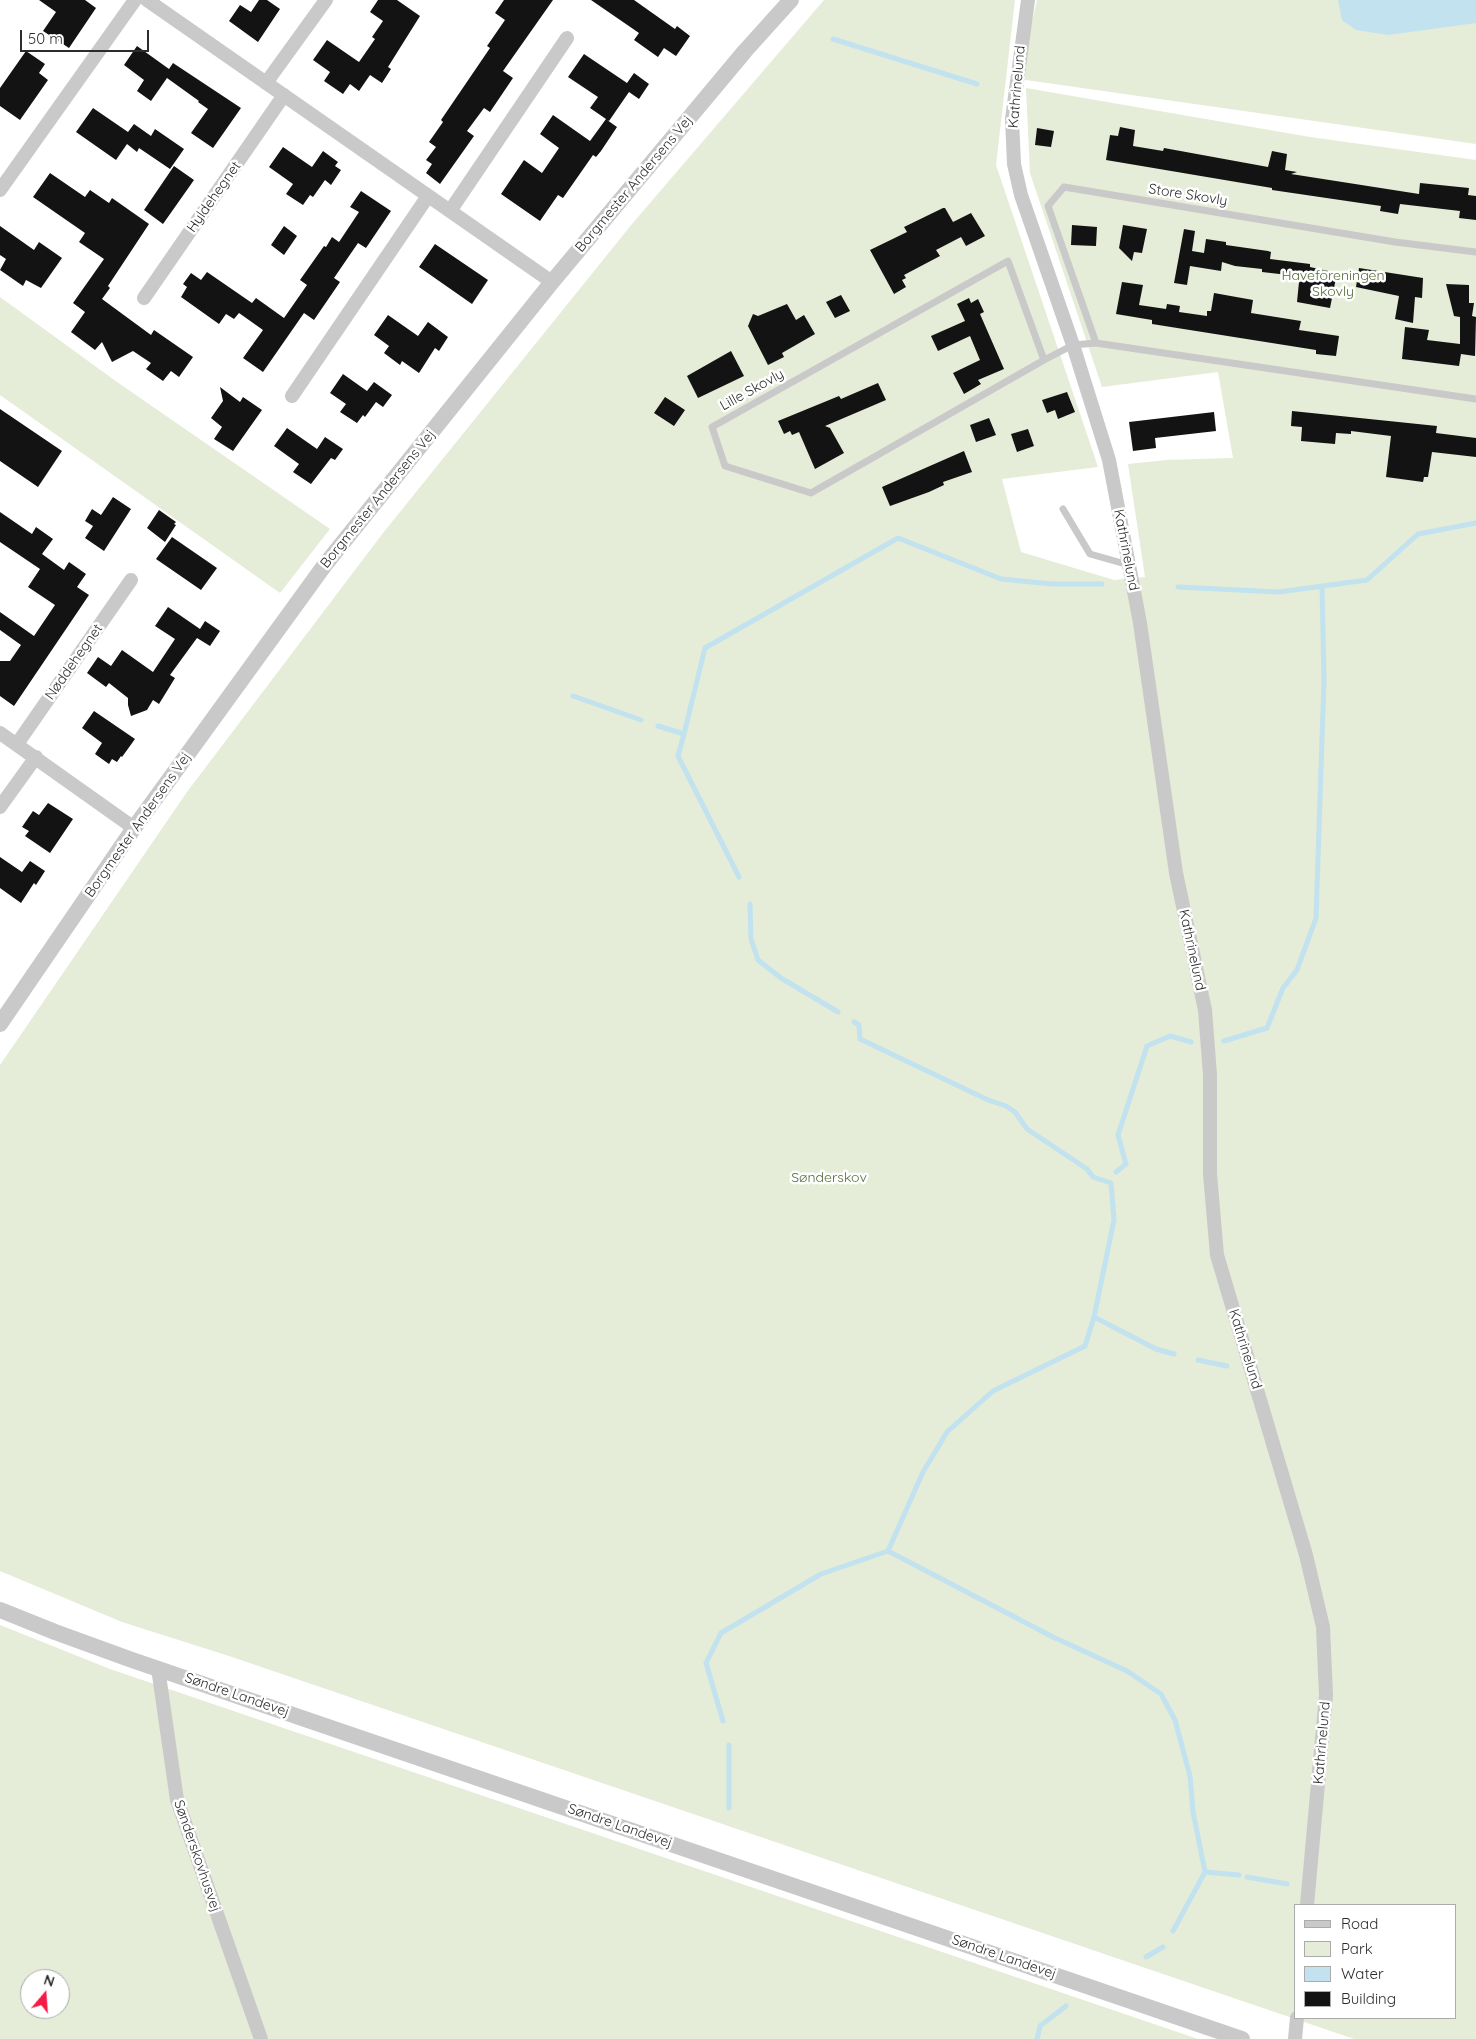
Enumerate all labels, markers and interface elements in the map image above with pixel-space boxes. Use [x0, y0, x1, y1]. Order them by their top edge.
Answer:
scale bar [22, 20, 151, 52]
text: 50 m [28, 29, 63, 48]
street label: Kathrinelund [1005, 45, 1029, 129]
street label: Borgmester Andersens Vej [572, 112, 696, 256]
street label: Hyldehegnet [183, 158, 245, 236]
street label: Store Skovly [1147, 180, 1229, 210]
park label: Haveforeningen Skovly [1281, 268, 1385, 300]
street label: Lille Skovly [717, 366, 787, 414]
street label: Borgmester Andersens Vej [317, 426, 439, 572]
street label: Kathrinelund [1110, 508, 1142, 592]
street label: Nøddehegnet [42, 621, 106, 703]
street label: Borgmester Andersens Vej [81, 749, 195, 901]
street label: Kathrinelund [1175, 908, 1209, 992]
park label: Sønderskov [791, 1170, 867, 1186]
street label: Kathrinelund [1225, 1307, 1265, 1391]
street label: Søndre Landevej [183, 1669, 291, 1721]
street label: Kathrinelund [1310, 1701, 1334, 1785]
street label: Sønderskovhusvej [170, 1798, 224, 1914]
street label: Søndre Landevej [566, 1800, 674, 1852]
legend [1294, 1904, 1456, 2019]
text: Road [1341, 1914, 1378, 1933]
street label: Søndre Landevej [950, 1931, 1058, 1983]
text: Park [1341, 1939, 1373, 1958]
text: Water [1341, 1964, 1384, 1983]
north arrow [20, 1969, 70, 2019]
text: N [42, 1971, 57, 1991]
text: Building [1341, 1989, 1396, 2008]

